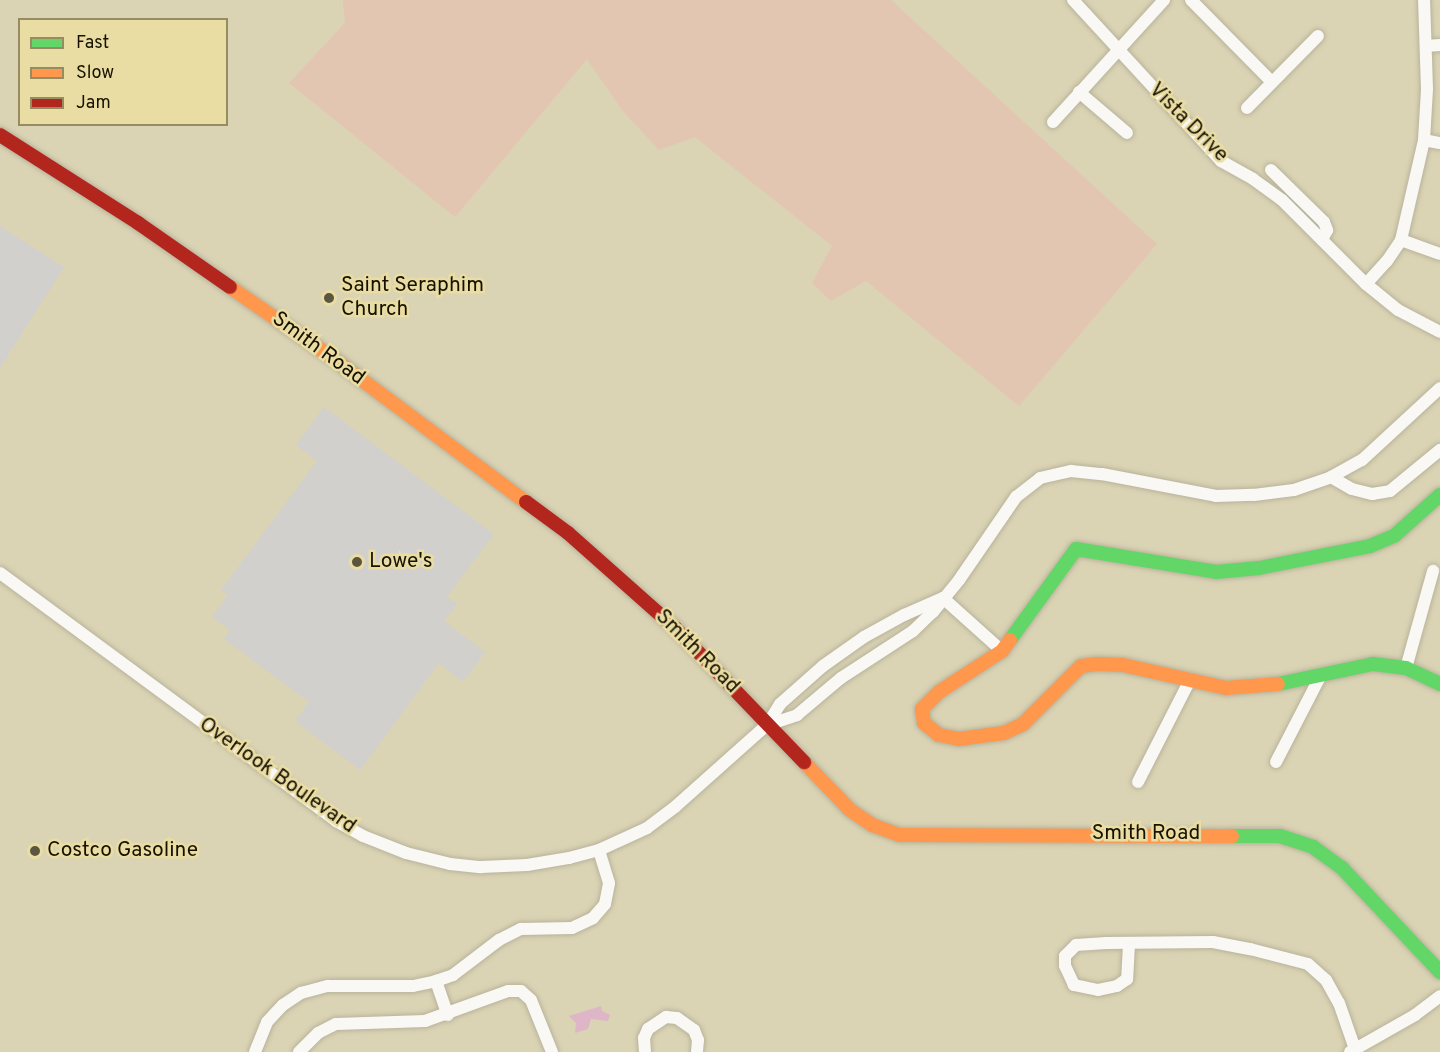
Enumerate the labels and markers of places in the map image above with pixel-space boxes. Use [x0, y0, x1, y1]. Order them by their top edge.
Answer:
place label: Saint Seraphim Church [341, 273, 484, 323]
marker: Saint Seraphim Church [322, 291, 336, 305]
place label: Lowe's [369, 549, 433, 575]
marker: Lowe's [350, 555, 364, 569]
place label: Costco Gasoline [47, 838, 198, 864]
marker: Costco Gasoline [28, 844, 42, 858]

